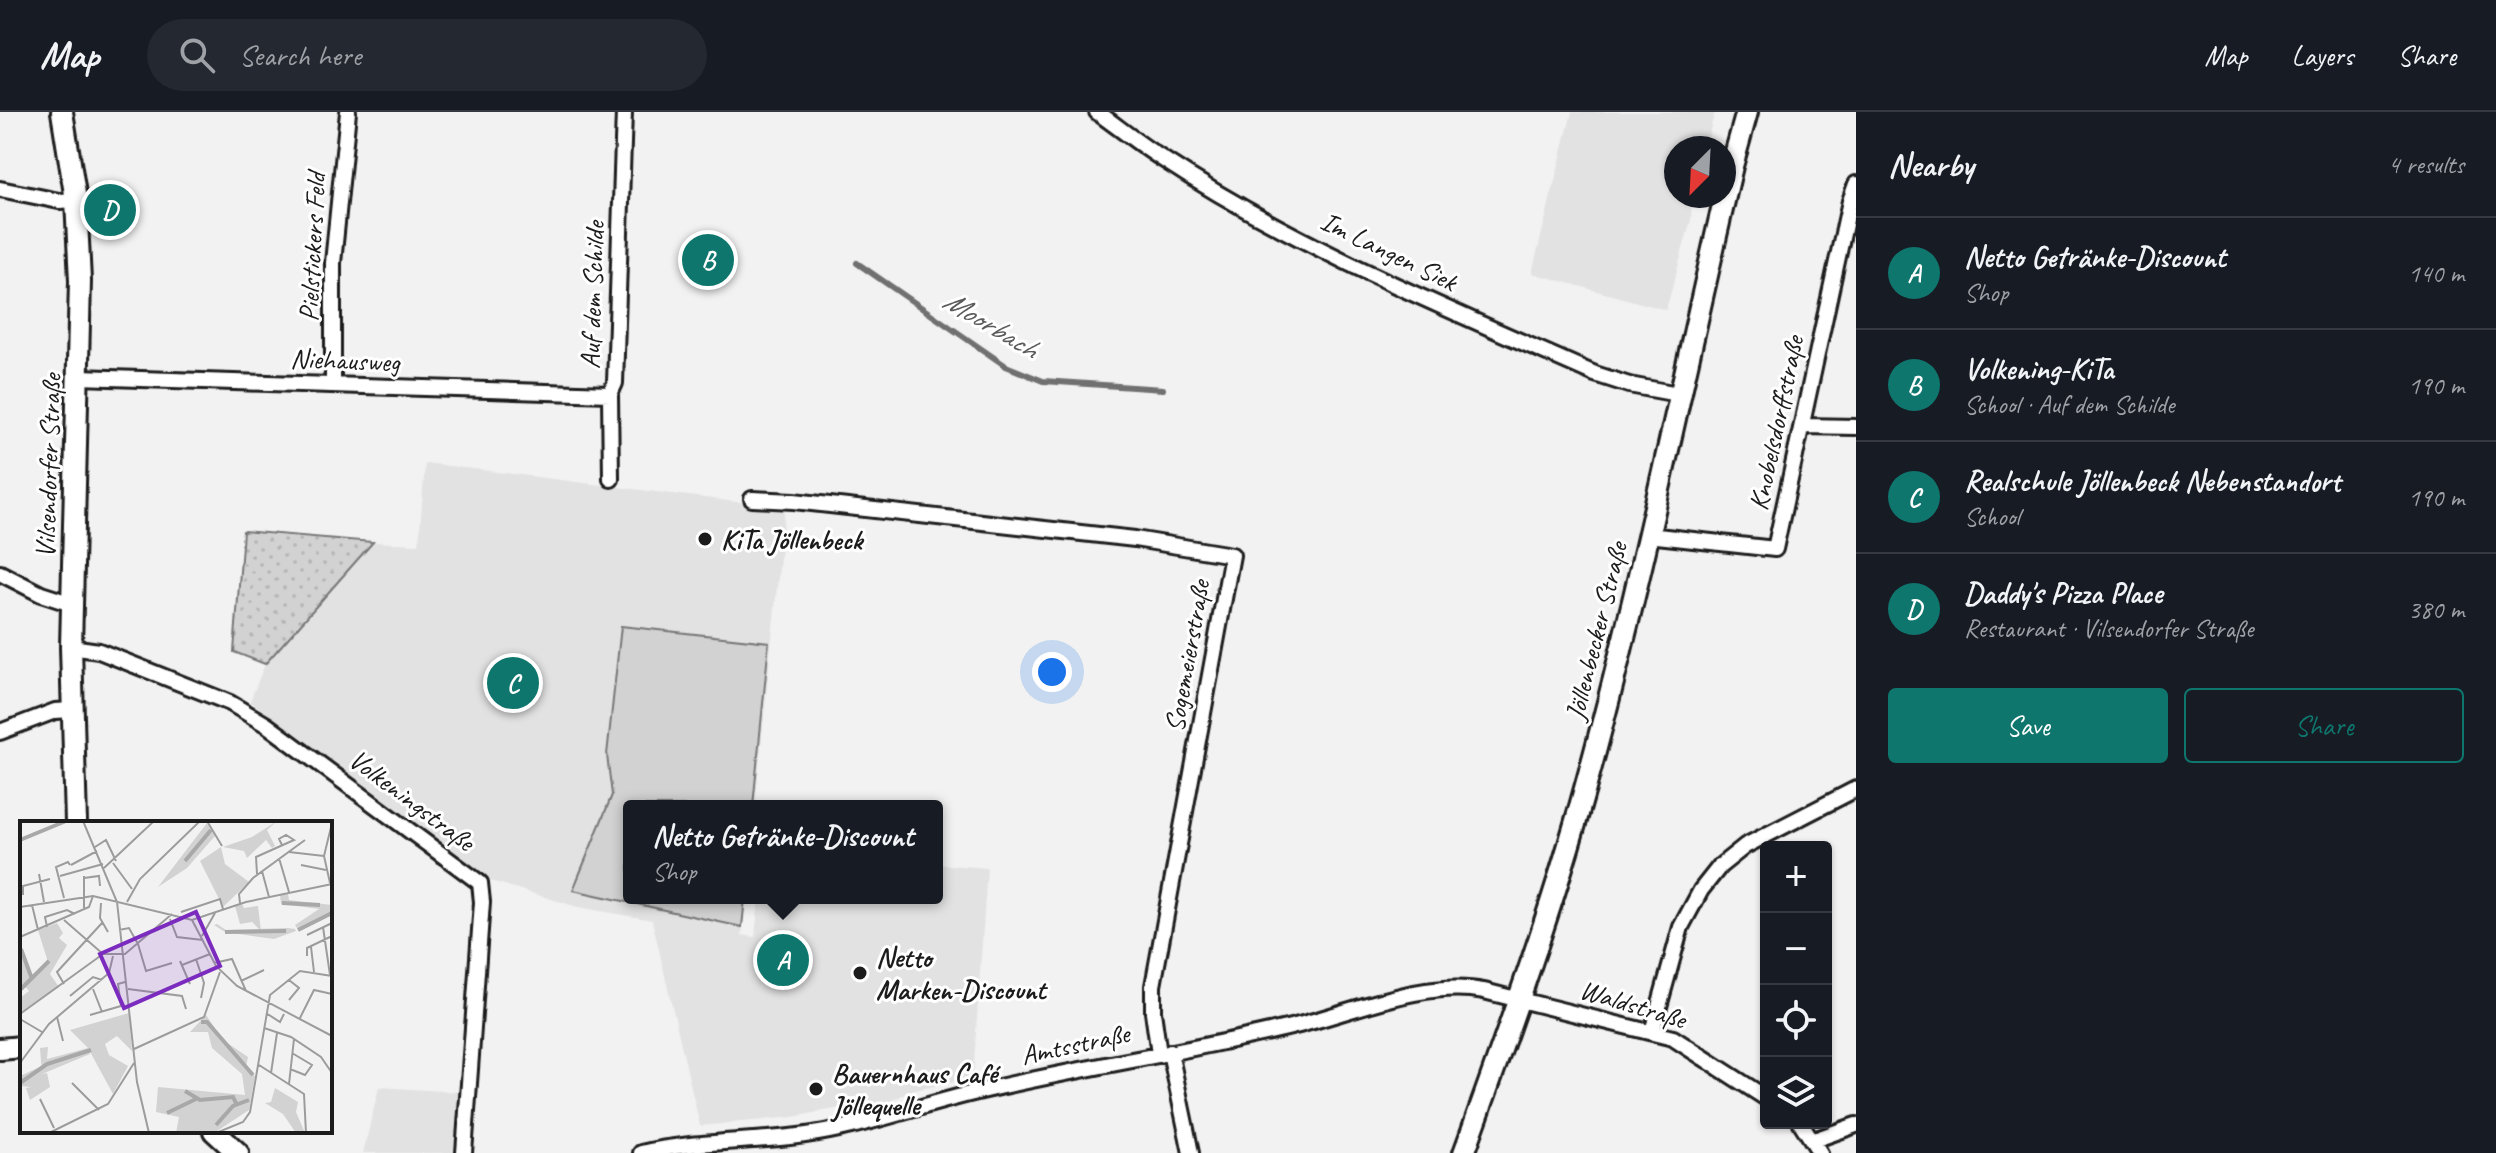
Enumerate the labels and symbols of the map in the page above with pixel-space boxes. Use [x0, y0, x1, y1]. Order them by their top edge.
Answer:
north arrow [1664, 136, 1736, 208]
street label: Pielstickers Feld [291, 168, 334, 322]
pin: D [84, 180, 136, 240]
street label: Im Langen Siek [1315, 203, 1464, 300]
street label: Auf dem Schilde [572, 219, 612, 369]
pin: B [682, 230, 734, 290]
water label: Moorbach [937, 281, 1047, 368]
street label: Knobelsdorffstraße [1740, 331, 1812, 513]
street label: Niehausweg [290, 341, 401, 379]
street label: Vilsendorfer Straße [27, 371, 69, 559]
place label: KiTa Jöllenbeck [721, 522, 865, 557]
marker: KiTa Jöllenbeck [696, 530, 714, 548]
street label: Jöllenbecker Straße [1556, 536, 1635, 726]
street label: Sogemeierstraße [1156, 575, 1218, 735]
your location [1032, 652, 1072, 692]
pin: C [487, 653, 539, 713]
street label: Volkeningstraße [342, 741, 483, 860]
inset map [20, 821, 332, 1133]
pin: A [757, 930, 809, 990]
place label: Netto Marken-Discount [876, 940, 1048, 1007]
marker: Netto Marken-Discount [851, 964, 869, 982]
street label: Waldstraße [1576, 971, 1692, 1037]
street label: Amtsstraße [1018, 1015, 1134, 1073]
place label: Bauernhaus Café Jöllequelle [830, 1056, 1002, 1123]
marker: Bauernhaus Café Jöllequelle [807, 1080, 825, 1098]

